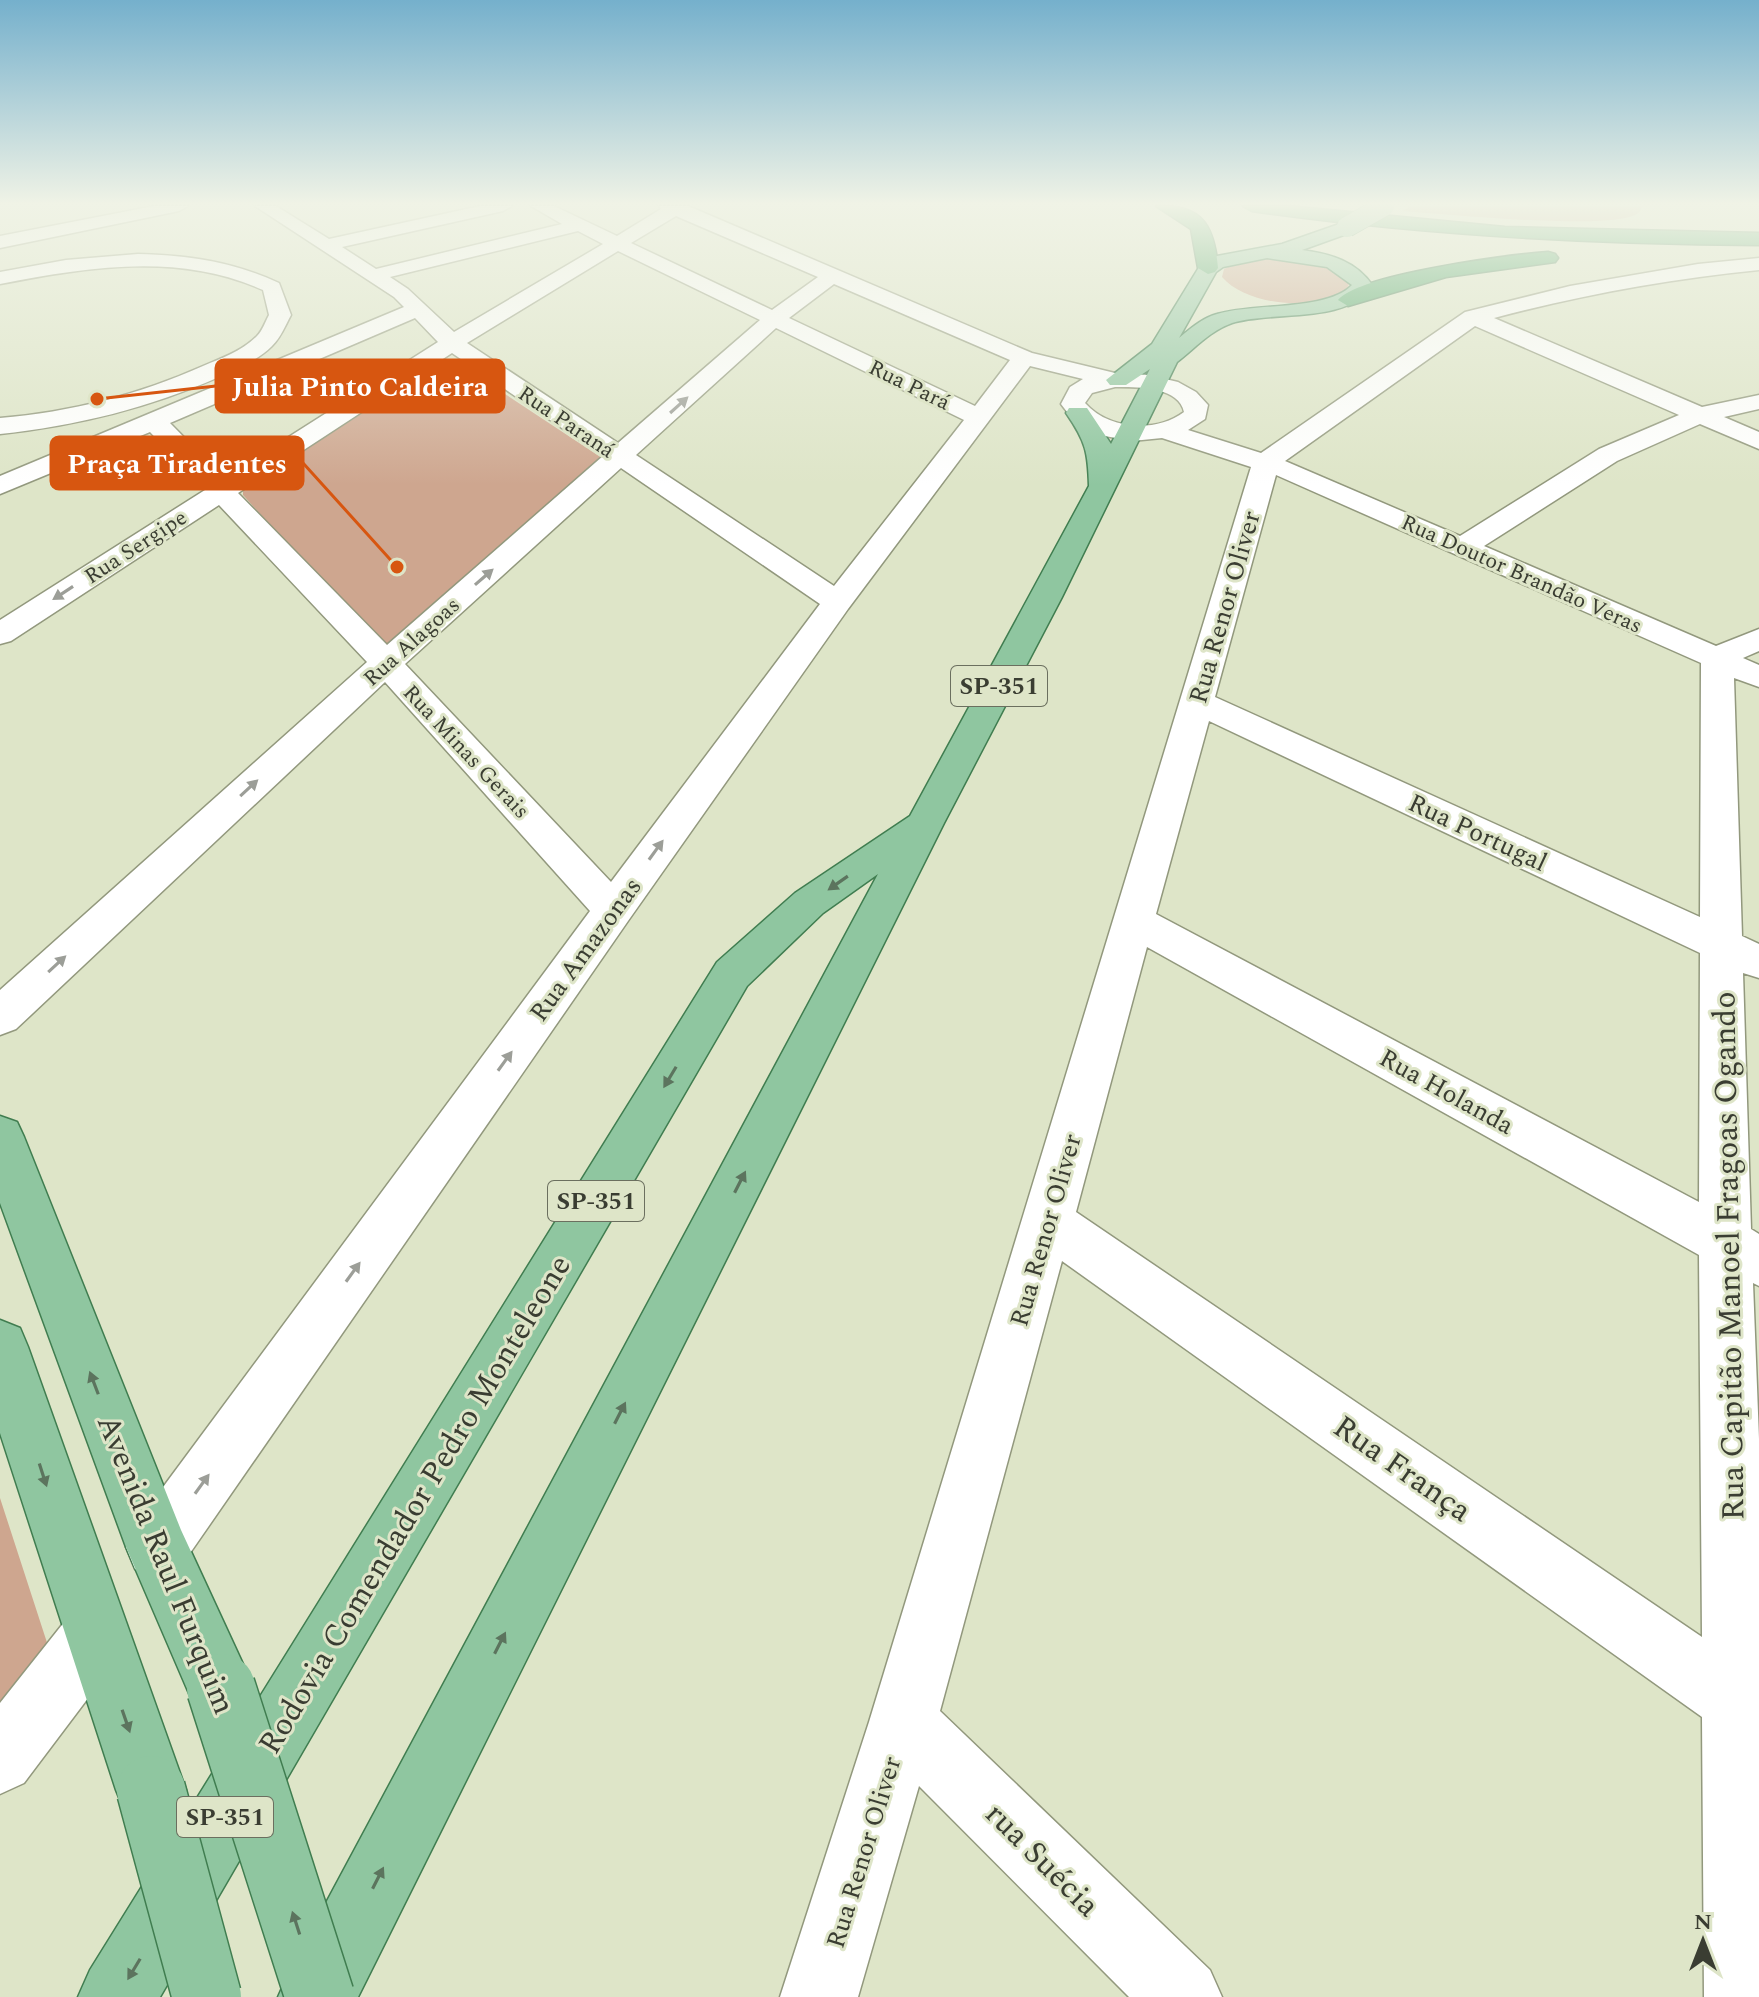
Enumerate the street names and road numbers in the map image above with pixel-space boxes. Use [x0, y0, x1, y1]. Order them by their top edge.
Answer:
street label: Rua Pará [863, 351, 956, 419]
street label: Rua Paraná [511, 378, 621, 467]
street label: Rua Sergipe [78, 502, 194, 593]
street label: Rua Renor Oliver [1178, 506, 1272, 708]
street label: Rua Doutor Brandão Veras [1396, 506, 1647, 642]
street label: Rua Alagoas [356, 590, 468, 695]
road number: SP-351 [951, 666, 1047, 706]
street label: Rua Minas Gerais [395, 677, 537, 827]
street label: Rua Portugal [1401, 783, 1554, 883]
street label: Rua Amazonas [520, 869, 652, 1030]
street label: Rua Capitão Manoel Fragoas Ogando [1700, 991, 1759, 1521]
street label: Rua Holanda [1372, 1038, 1522, 1146]
street label: Rua Renor Oliver [999, 1129, 1093, 1331]
road number: SP-351 [548, 1181, 644, 1221]
street label: Rodovia Comendador Pedro Monteleone [246, 1246, 584, 1764]
street label: Rua França [1323, 1403, 1482, 1535]
street label: Avenida Raul Furquim [83, 1407, 248, 1722]
street label: Rua Renor Oliver [816, 1751, 912, 1953]
street label: rua Suécia [973, 1791, 1111, 1929]
road number: SP-351 [177, 1797, 273, 1837]

